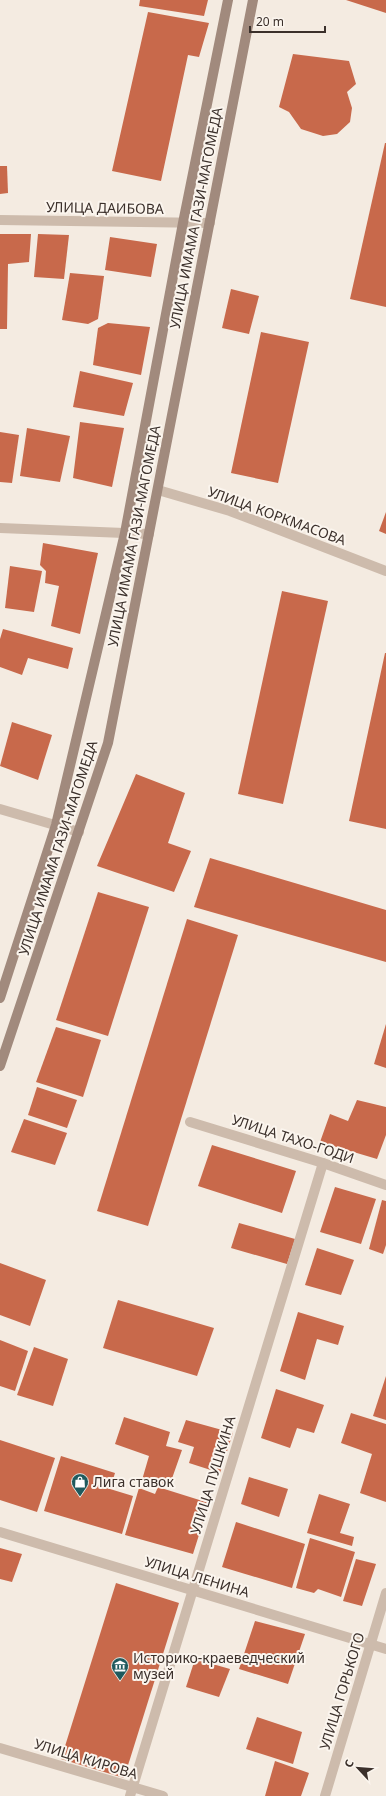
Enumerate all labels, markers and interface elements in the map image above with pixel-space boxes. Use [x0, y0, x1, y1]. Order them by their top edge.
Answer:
scale bar [250, 8, 325, 34]
text: 20 m [256, 13, 284, 30]
street label: УЛИЦА ИМАМА ГАЗИ-МАГОМЕДА [165, 106, 226, 330]
street label: УЛИЦА ДАИБОВА [46, 197, 164, 218]
street label: УЛИЦА ИМАМА ГАЗИ-МАГОМЕДА [103, 424, 164, 648]
street label: УЛИЦА КОРКМАСОВА [205, 482, 349, 549]
street label: УЛИЦА ИМАМА ГАЗИ-МАГОМЕДА [14, 738, 101, 958]
street label: УЛИЦА ТАХО-ГОДИ [230, 1110, 357, 1167]
street label: УЛИЦА ПУШКИНА [185, 1413, 240, 1536]
shop icon: Лига ставок [70, 1472, 90, 1497]
place label: Лига ставок [93, 1472, 174, 1491]
street label: УЛИЦА ЛЕНИНА [142, 1552, 252, 1601]
street label: УЛИЦА ГОРЬКОГО [315, 1630, 368, 1752]
place label: Историко-краеведческий музей [133, 1648, 305, 1683]
museum icon: Историко-краеведческий музей [110, 1656, 130, 1681]
street label: УЛИЦА КИРОВА [32, 1734, 140, 1783]
north arrow [338, 1748, 378, 1788]
text: С [340, 1757, 357, 1770]

